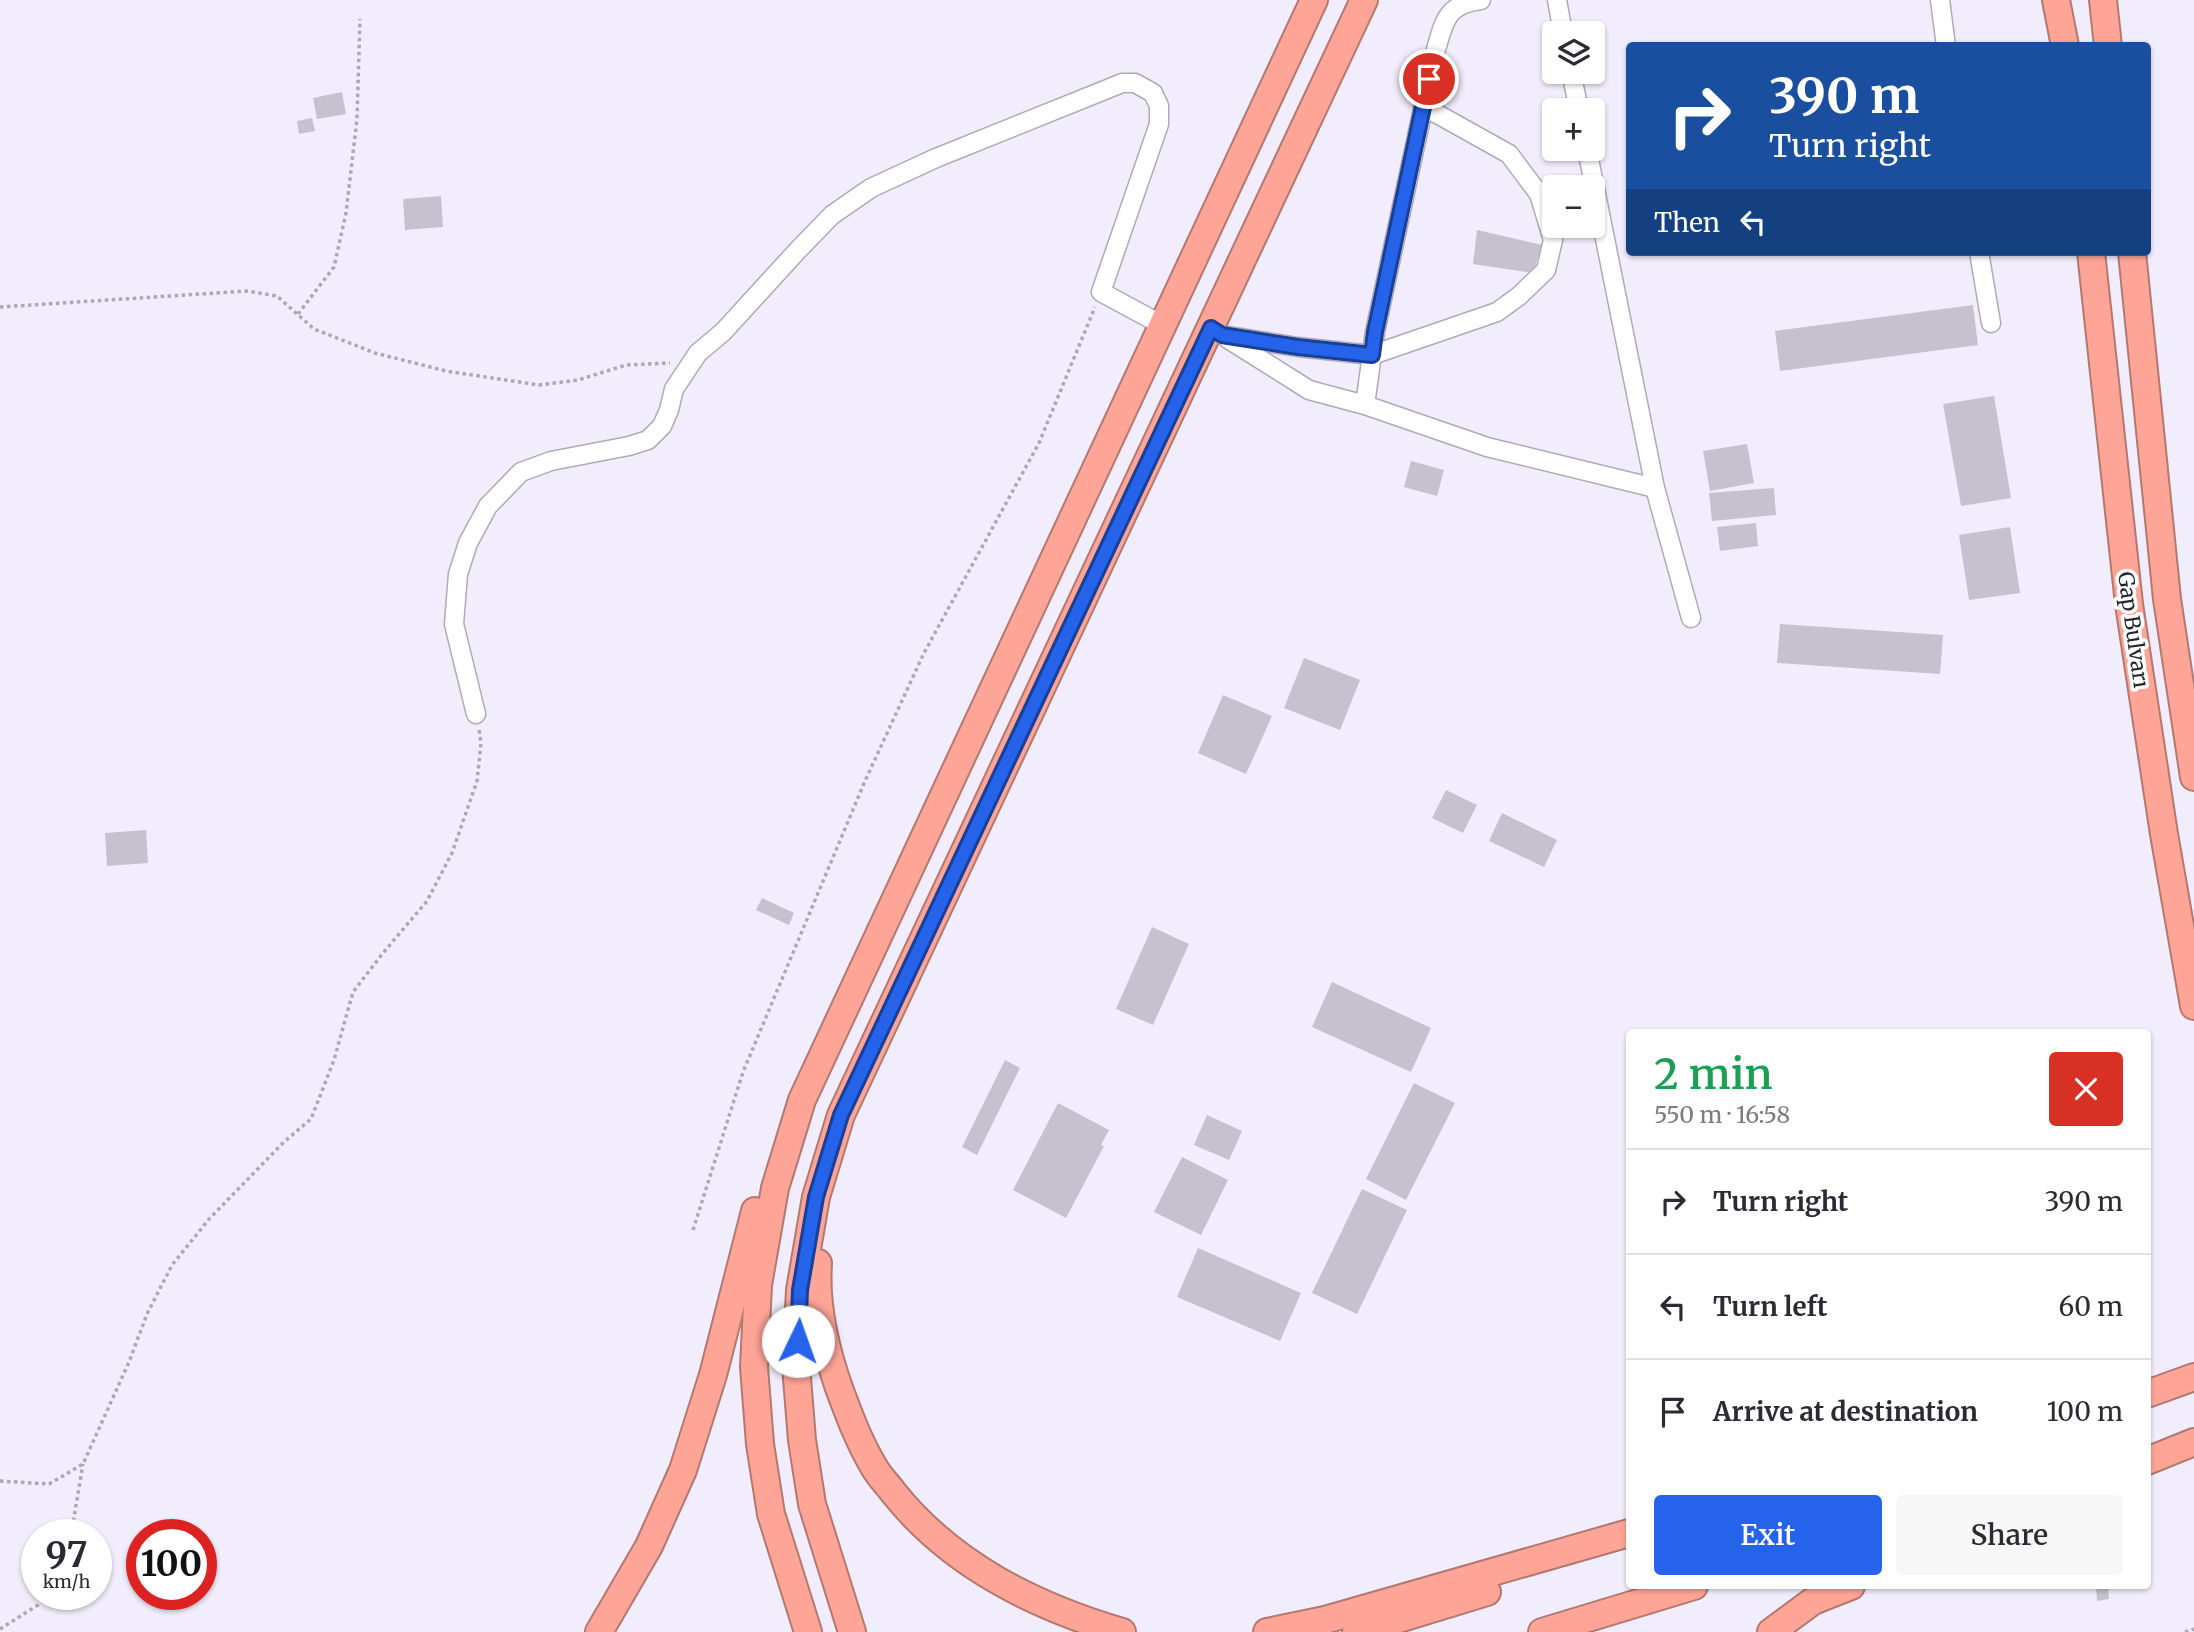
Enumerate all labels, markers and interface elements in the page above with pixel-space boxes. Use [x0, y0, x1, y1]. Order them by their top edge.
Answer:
map controls [1542, 21, 1605, 238]
button: layers [1542, 21, 1605, 84]
pin [1399, 49, 1459, 109]
icon: arrive [1410, 60, 1448, 98]
text: 390 m [1769, 65, 1919, 126]
icon: right [1654, 70, 1745, 161]
button: + [1542, 98, 1605, 161]
text: Turn right [1769, 126, 1931, 166]
button: − [1542, 175, 1605, 238]
icon: left [1734, 203, 1772, 241]
text: Then [1654, 206, 1720, 239]
street label: Gap Bulvarı [2112, 570, 2155, 690]
text: 2 min [1654, 1048, 1773, 1100]
button: close [2049, 1052, 2123, 1126]
text: 550 m · 16:58 [1654, 1100, 1790, 1129]
icon: right [1654, 1183, 1692, 1221]
text: Turn right [1713, 1185, 1848, 1218]
text: 390 m [2044, 1185, 2123, 1218]
icon: left [1654, 1288, 1692, 1326]
text: Turn left [1713, 1290, 1827, 1323]
text: 60 m [2059, 1290, 2123, 1323]
position arrow [761, 1304, 835, 1378]
icon: arrive [1654, 1393, 1692, 1431]
text: Arrive at destination [1713, 1395, 1978, 1428]
text: 100 m [2047, 1395, 2123, 1428]
button: Exit [1654, 1495, 1882, 1575]
button: Share [1896, 1495, 2123, 1575]
speed limit sign: 100 [126, 1519, 217, 1610]
text: 97 [46, 1533, 87, 1577]
text: km/h [43, 1570, 90, 1593]

